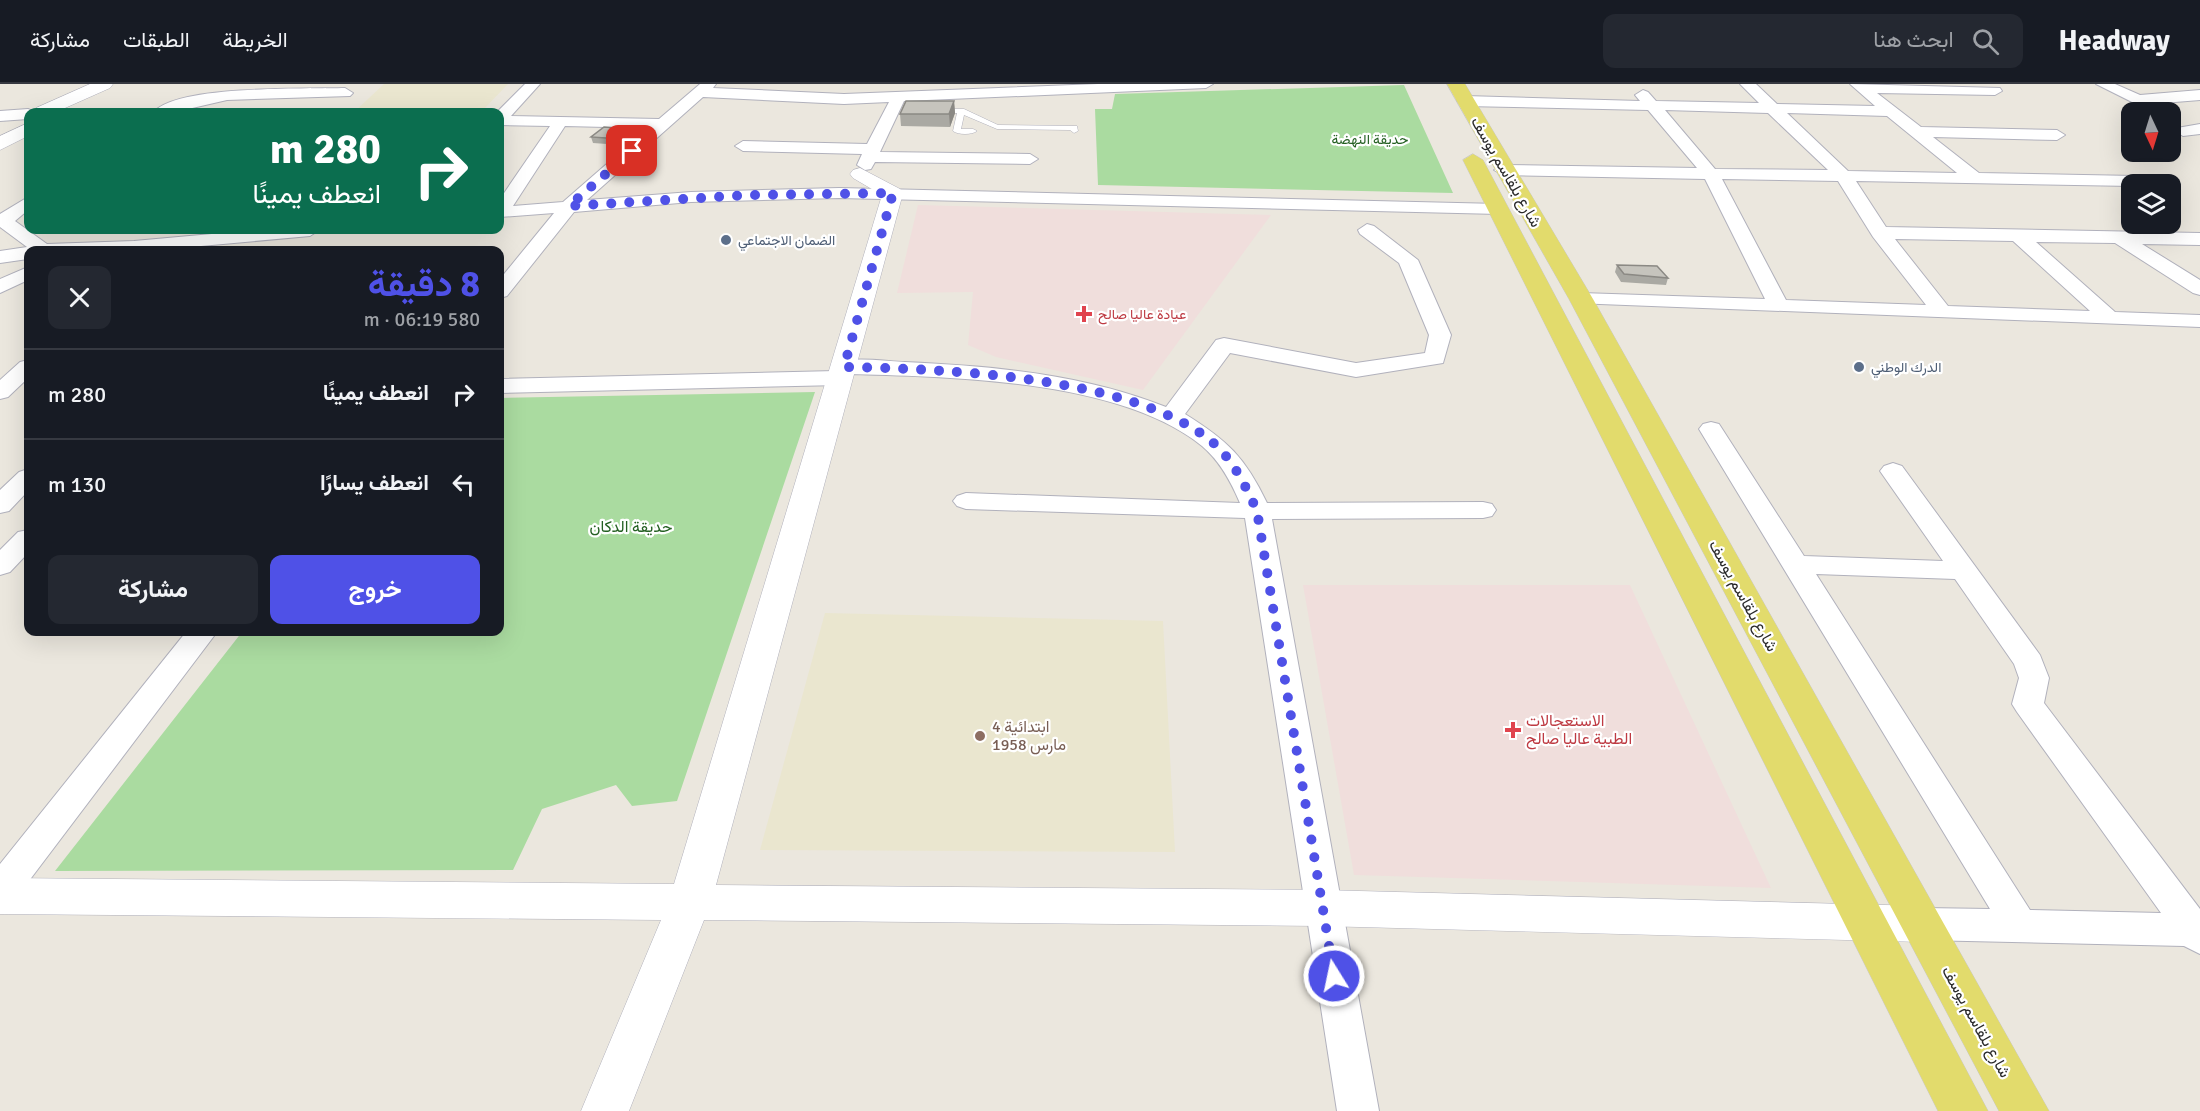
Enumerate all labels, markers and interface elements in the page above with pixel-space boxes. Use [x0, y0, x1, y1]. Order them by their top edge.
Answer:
search box [1603, 14, 2023, 68]
text: Headway [2059, 24, 2170, 58]
icon: search [1969, 25, 2002, 58]
text: ابحث هنا [1873, 26, 1954, 53]
text: مشاركة [30, 27, 90, 53]
text: الطبقات [123, 27, 190, 53]
text: الخريطة [223, 27, 288, 53]
north arrow [2121, 102, 2181, 162]
map controls [2121, 102, 2181, 234]
street label: شارع بلقاسم يوسف [1465, 113, 1546, 231]
text: 280 m [270, 124, 381, 175]
pin [606, 125, 657, 176]
park label: حديقة النهضة [1332, 131, 1408, 148]
icon: right [402, 132, 480, 210]
icon: arrive [615, 134, 648, 167]
button: layers [2121, 174, 2181, 234]
text: انعطف يمينًا [252, 178, 381, 211]
place label: الضمان الاجتماعي [738, 232, 835, 252]
marker: الضمان الاجتماعي [719, 233, 733, 247]
text: 8 دقيقة [368, 262, 480, 307]
button: close [48, 266, 111, 329]
marker: عيادة عاليا صالح [1075, 305, 1093, 323]
place label: عيادة عاليا صالح [1098, 306, 1186, 325]
text: 580 m · 06:19 [364, 307, 480, 332]
place label: الدرك الوطني [1871, 359, 1941, 379]
marker: الدرك الوطني [1852, 360, 1866, 374]
icon: right [447, 378, 480, 411]
text: انعطف يمينًا [323, 379, 429, 406]
text: 280 m [48, 381, 106, 408]
icon: left [447, 468, 480, 501]
text: انعطف يسارًا [320, 469, 429, 496]
text: 130 m [48, 471, 106, 498]
park label: حديقة الدكان [590, 517, 673, 537]
street label: شارع بلقاسم يوسف [1703, 537, 1782, 656]
button: مشاركة [48, 555, 258, 624]
button: خروج [270, 555, 480, 624]
place label: الاستعجالات الطبية عاليا صالح [1526, 711, 1632, 750]
place label: ابتدائية 4 مارس 1958 [992, 717, 1066, 755]
marker: الاستعجالات الطبية عاليا صالح [1504, 721, 1522, 739]
marker: ابتدائية 4 مارس 1958 [973, 729, 987, 743]
position arrow [1302, 944, 1366, 1008]
street label: شارع بلقاسم يوسف [1936, 963, 2015, 1082]

